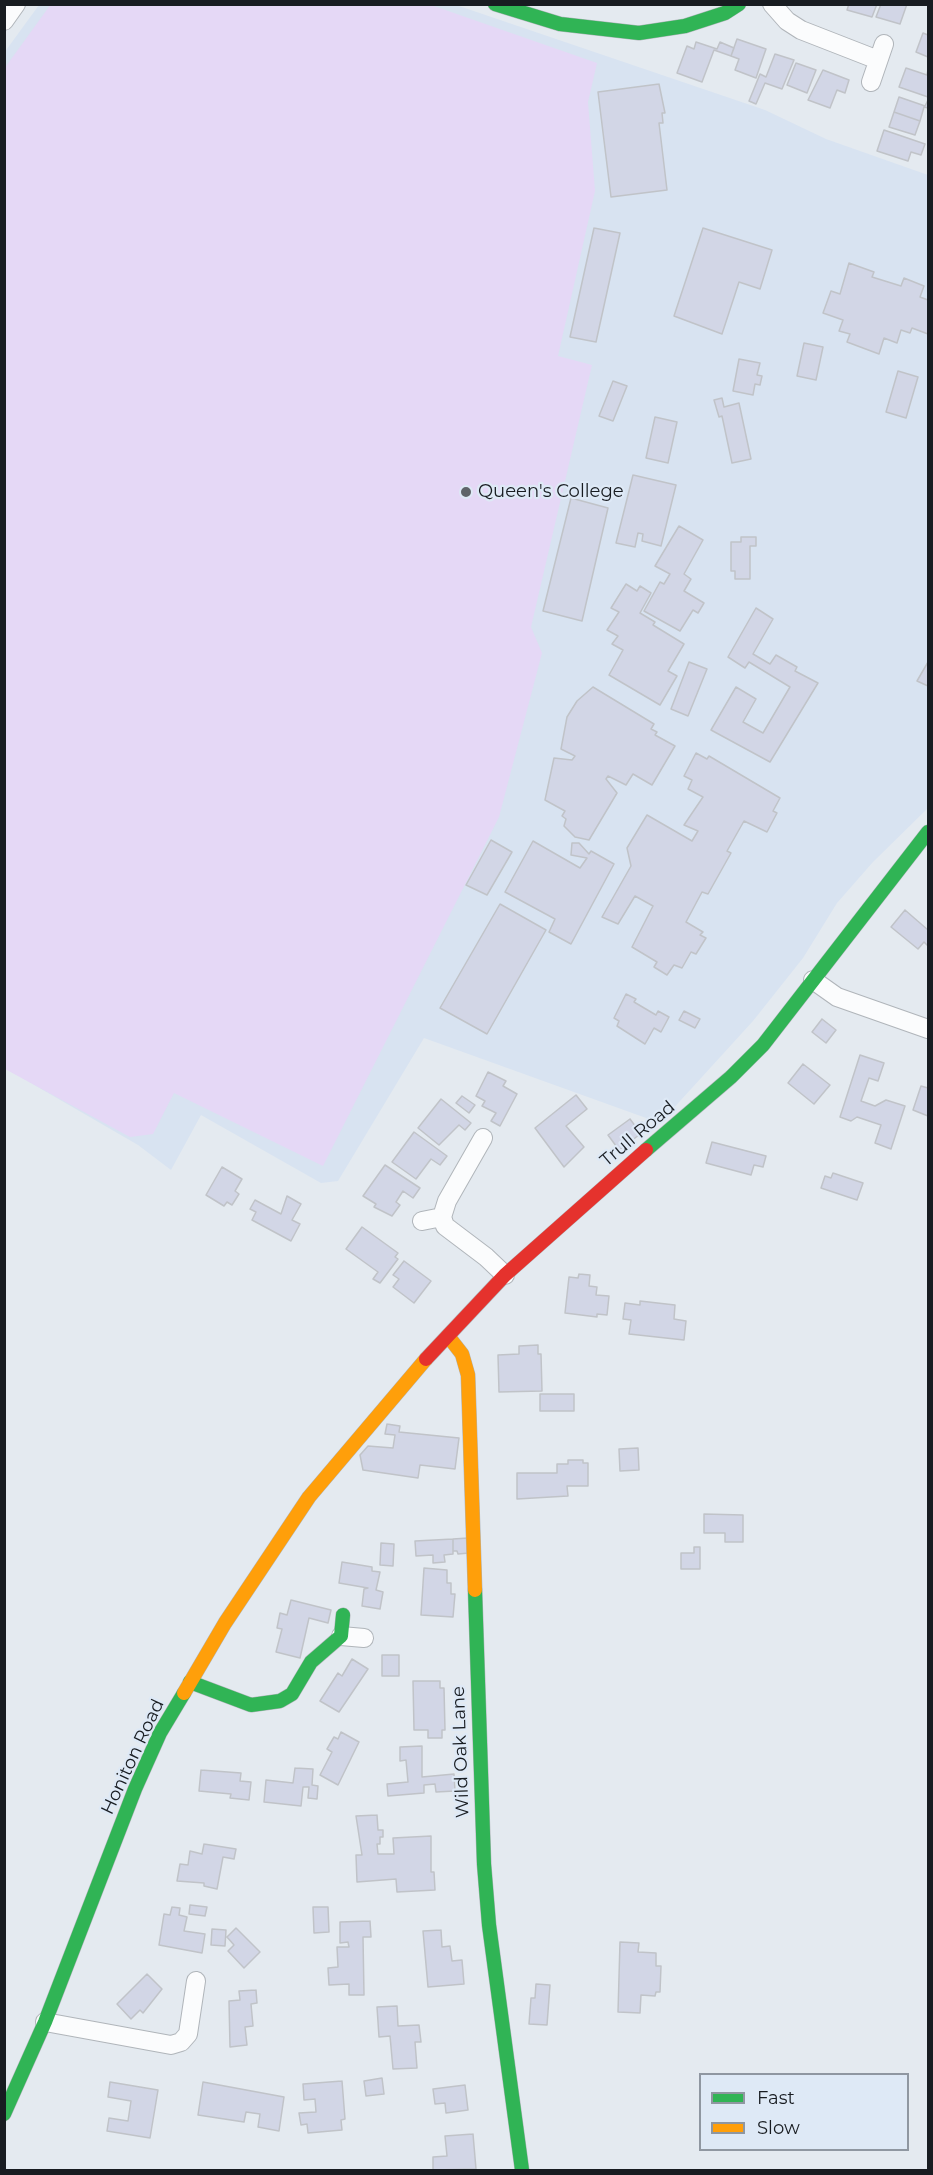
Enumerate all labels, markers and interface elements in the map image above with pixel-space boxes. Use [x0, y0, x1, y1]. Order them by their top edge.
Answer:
place label: Queen's College [478, 481, 624, 503]
marker: Queen's College [459, 485, 473, 499]
street label: Trull Road [596, 1097, 680, 1171]
street label: Wild Oak Lane [448, 1686, 474, 1818]
street label: Honiton Road [97, 1696, 169, 1818]
legend [699, 2073, 909, 2151]
text: Fast [757, 2087, 795, 2109]
text: Slow [757, 2117, 800, 2139]

